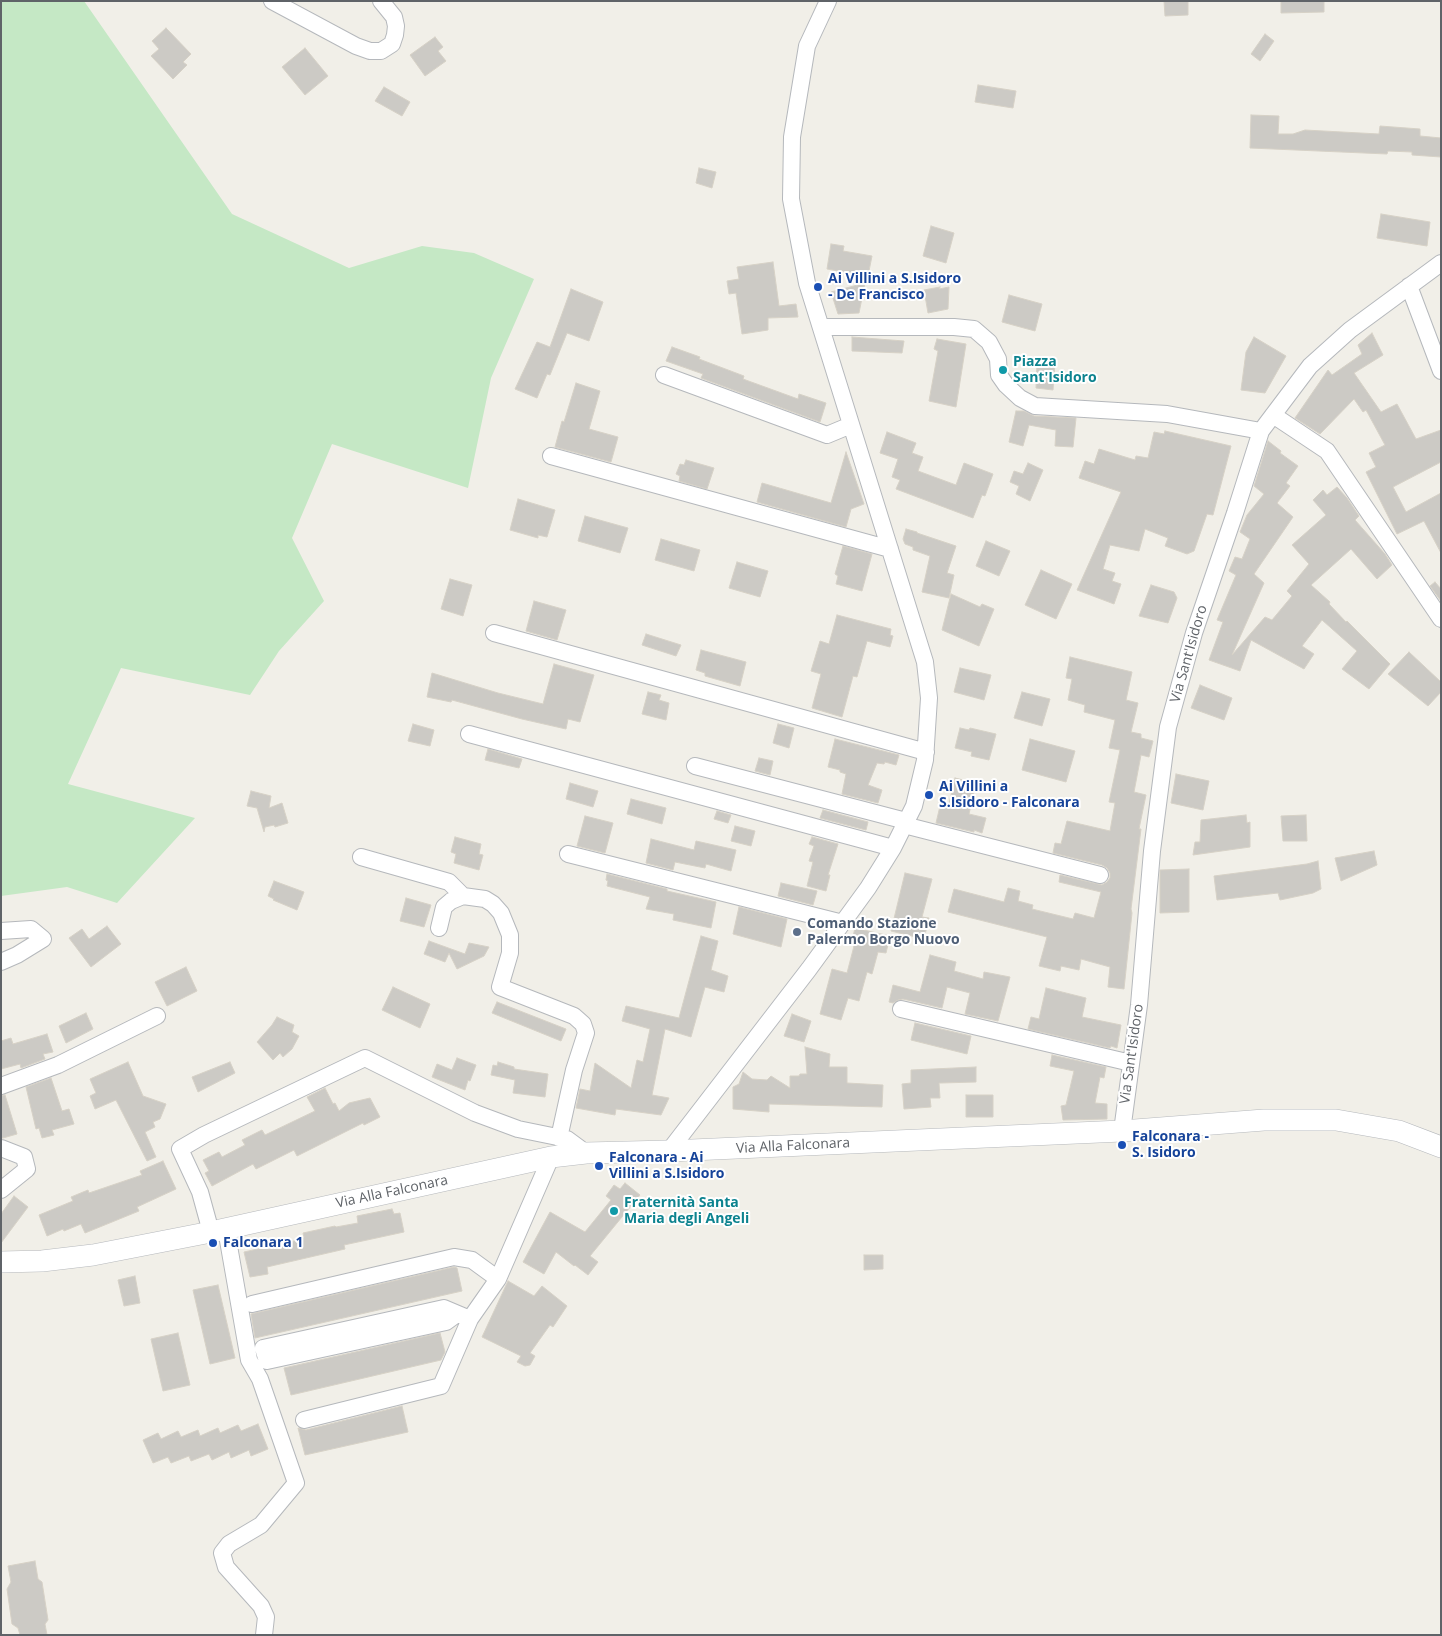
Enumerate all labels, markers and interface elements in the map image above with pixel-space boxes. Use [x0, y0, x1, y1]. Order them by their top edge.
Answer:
place label: Ai Villini a S.Isidoro - De Francisco [828, 271, 961, 304]
marker: Ai Villini a S.Isidoro - De Francisco [812, 281, 824, 293]
place label: Piazza Sant'Isidoro [1013, 354, 1097, 387]
marker: Piazza Sant'Isidoro [997, 364, 1009, 376]
street label: Via Sant'Isidoro [1167, 603, 1211, 705]
place label: Ai Villini a S.Isidoro - Falconara [939, 779, 1080, 812]
marker: Ai Villini a S.Isidoro - Falconara [923, 789, 935, 801]
place label: Comando Stazione Palermo Borgo Nuovo [807, 916, 960, 949]
marker: Comando Stazione Palermo Borgo Nuovo [791, 926, 803, 938]
street label: Via Sant'Isidoro [1117, 1003, 1147, 1105]
place label: Falconara - S. Isidoro [1132, 1129, 1209, 1162]
street label: Via Alla Falconara [736, 1135, 850, 1157]
marker: Falconara - S. Isidoro [1116, 1139, 1128, 1151]
place label: Falconara - Ai Villini a S.Isidoro [609, 1150, 725, 1182]
marker: Falconara - Ai Villini a S.Isidoro [593, 1160, 605, 1172]
street label: Via Alla Falconara [334, 1172, 450, 1212]
place label: Fraternità Santa Maria degli Angeli [624, 1195, 749, 1228]
marker: Fraternità Santa Maria degli Angeli [608, 1205, 620, 1217]
place label: Falconara 1 [223, 1235, 303, 1251]
marker: Falconara 1 [207, 1237, 219, 1249]

